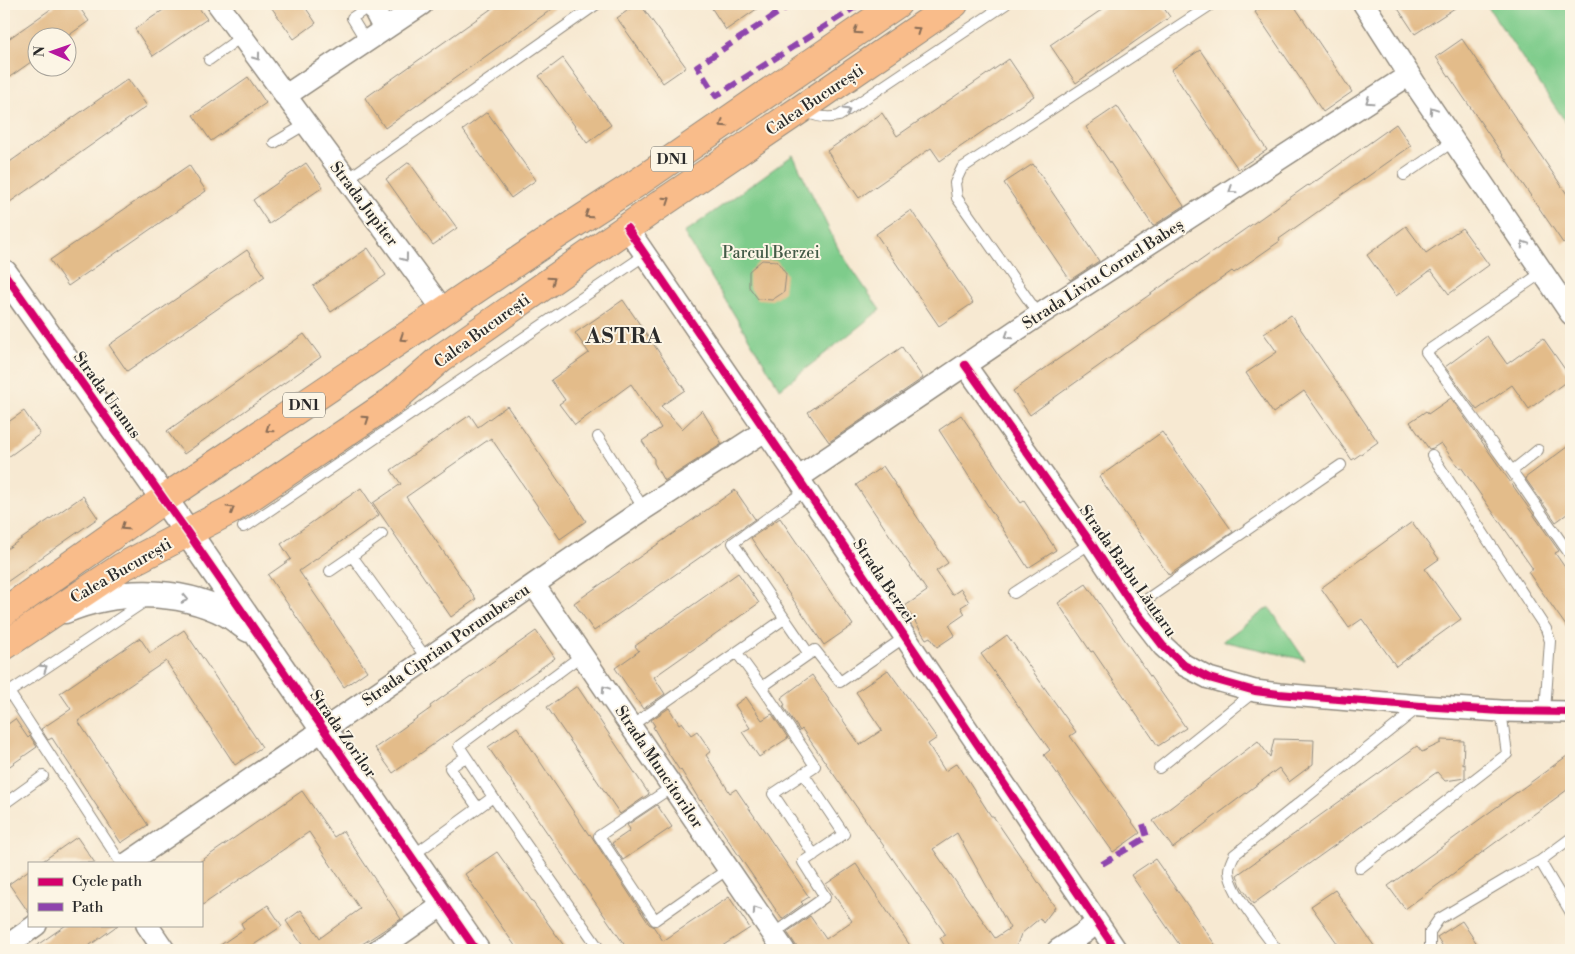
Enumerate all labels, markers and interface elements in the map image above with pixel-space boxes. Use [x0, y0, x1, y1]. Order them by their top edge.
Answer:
one-way arrow [853, 25, 862, 34]
one-way arrow [911, 27, 920, 36]
north arrow [28, 28, 78, 78]
text: N [31, 46, 49, 57]
one-way arrow [251, 51, 260, 61]
street label: Calea București [762, 60, 868, 140]
one-way arrow [1365, 95, 1374, 105]
one-way arrow [1430, 106, 1439, 116]
one-way arrow [842, 108, 851, 118]
one-way arrow [719, 118, 729, 127]
road number: DN1 [651, 146, 693, 172]
street label: Strada Jupiter [326, 158, 402, 250]
one-way arrow [1229, 184, 1238, 193]
one-way arrow [661, 197, 670, 206]
one-way arrow [585, 208, 594, 218]
street label: Strada Liviu Cornel Babeș [1019, 214, 1187, 334]
one-way arrow [1521, 241, 1530, 250]
park label: Parcul Berzei [722, 243, 820, 263]
one-way arrow [399, 252, 408, 262]
one-way arrow [546, 277, 556, 286]
street label: Calea București [430, 289, 534, 373]
district label: ASTRA [584, 324, 663, 350]
one-way arrow [1004, 330, 1014, 339]
one-way arrow [400, 332, 409, 341]
street label: Strada Uranus [69, 348, 145, 442]
road number: DN1 [283, 392, 325, 418]
one-way arrow [360, 416, 370, 425]
one-way arrow [265, 423, 274, 432]
street label: Strada Barbu Lăutaru [1075, 501, 1181, 641]
one-way arrow [226, 506, 235, 516]
one-way arrow [120, 521, 130, 530]
street label: Calea București [67, 534, 175, 608]
street label: Strada Berzei [848, 535, 920, 627]
street label: Strada Ciprian Porumbescu [358, 579, 534, 711]
one-way arrow [181, 594, 190, 604]
one-way arrow [38, 665, 48, 674]
one-way arrow [602, 685, 611, 695]
street label: Strada Zorilor [305, 686, 381, 782]
street label: Strada Muncitorilor [610, 702, 708, 832]
legend [28, 862, 202, 926]
text: Cycle path [72, 872, 142, 891]
text: Path [72, 898, 104, 917]
one-way arrow [753, 906, 762, 916]

